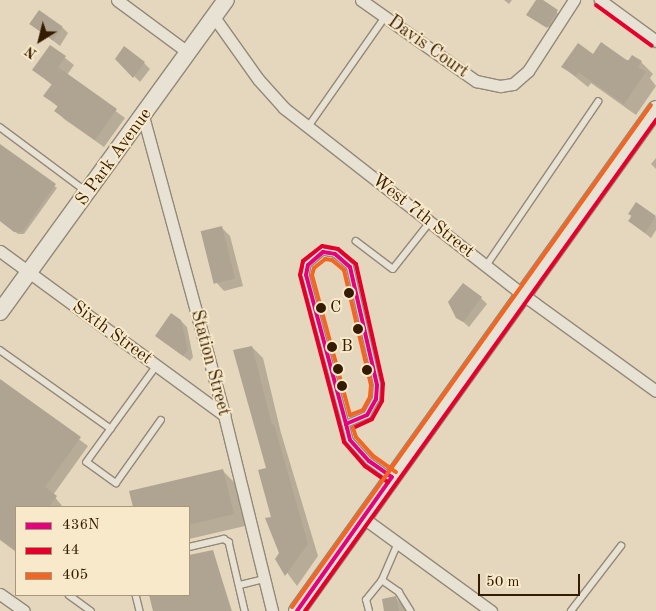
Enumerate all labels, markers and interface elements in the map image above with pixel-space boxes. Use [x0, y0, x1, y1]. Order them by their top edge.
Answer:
street label: Davis Court [383, 11, 473, 83]
north arrow [15, 15, 65, 65]
text: N [23, 43, 40, 61]
street label: S Park Avenue [71, 104, 157, 210]
street label: West 7th Street [367, 169, 479, 263]
unlabelled marker [344, 288, 354, 298]
street label: Sixth Street [68, 297, 156, 369]
place label: C [330, 298, 341, 318]
marker: C [316, 303, 326, 313]
street label: Station Street [185, 308, 235, 418]
unlabelled marker [353, 324, 363, 334]
place label: B [341, 337, 353, 357]
marker: B [327, 342, 337, 352]
unlabelled marker [333, 364, 343, 374]
unlabelled marker [362, 365, 372, 375]
unlabelled marker [337, 381, 347, 391]
legend [15, 506, 190, 596]
text: 436N [62, 518, 100, 533]
text: 44 [62, 543, 79, 558]
scale bar [481, 564, 584, 596]
text: 405 [62, 568, 88, 583]
text: 50 m [486, 575, 520, 590]

